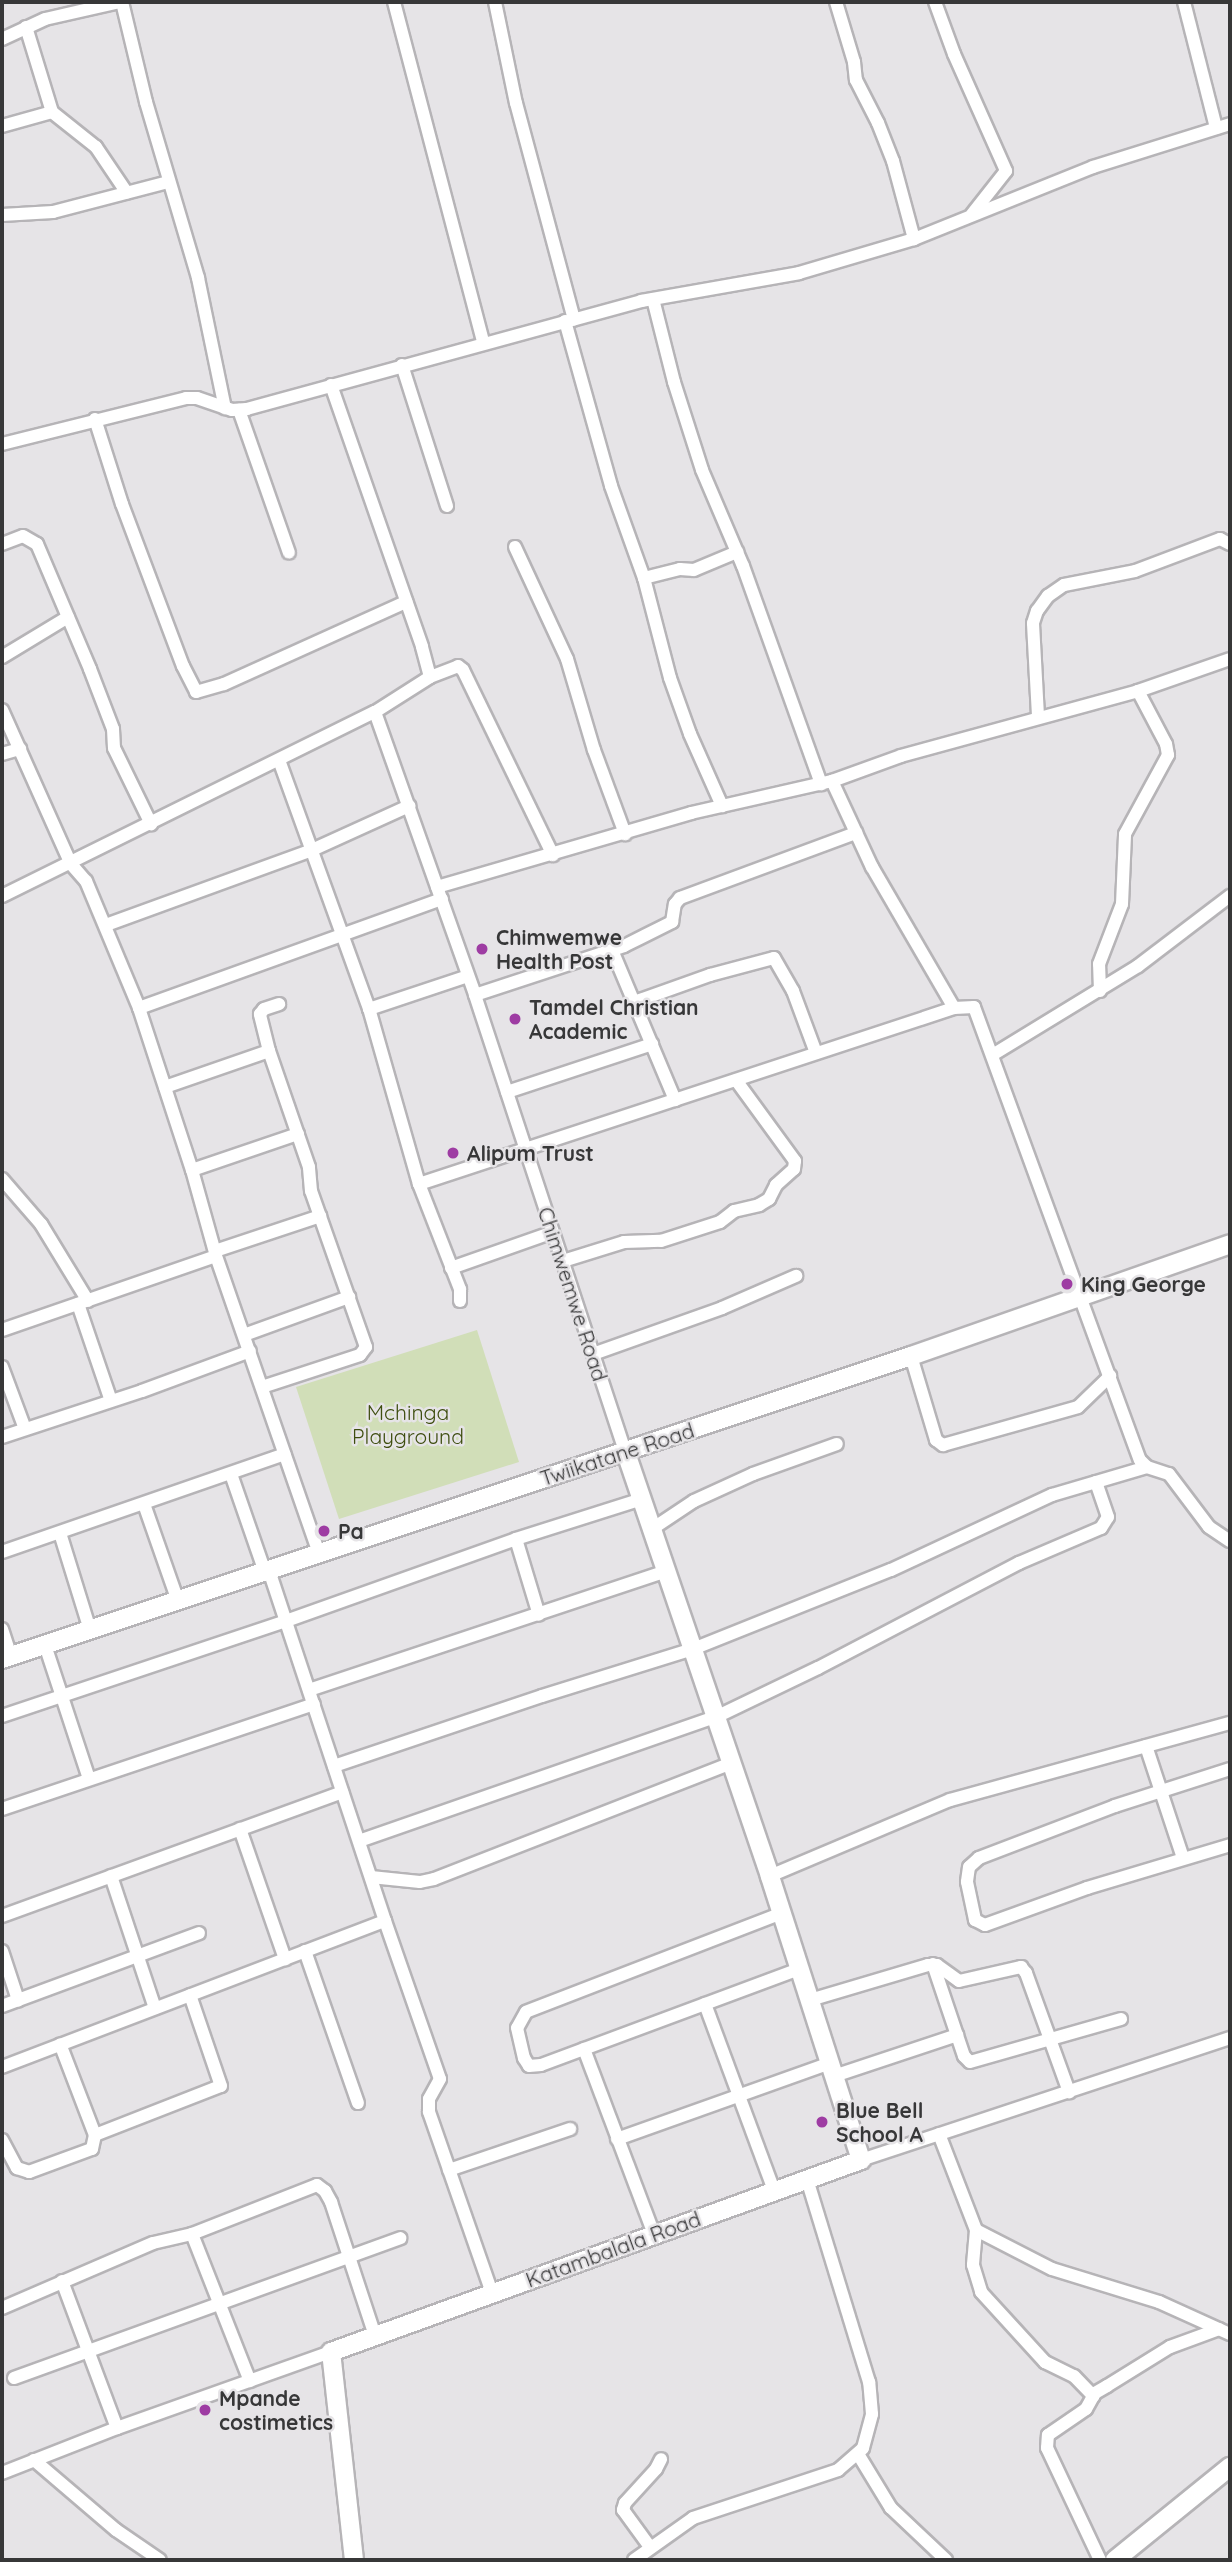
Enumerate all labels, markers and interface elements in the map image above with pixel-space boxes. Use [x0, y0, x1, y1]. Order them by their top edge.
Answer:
place label: Chimwemwe Health Post [496, 924, 622, 974]
marker: Chimwemwe Health Post [474, 941, 490, 957]
place label: Tamdel Christian Academic [529, 994, 699, 1044]
marker: Tamdel Christian Academic [507, 1011, 523, 1027]
place label: Alipum Trust [467, 1140, 594, 1166]
marker: Alipum Trust [445, 1145, 461, 1161]
street label: Chimwemwe Road [533, 1204, 613, 1384]
place label: King George [1081, 1271, 1206, 1297]
marker: King George [1059, 1276, 1075, 1292]
park label: Mchinga Playground [352, 1399, 464, 1449]
street label: Twiikatane Road [537, 1417, 697, 1491]
place label: Pa [338, 1518, 364, 1544]
marker: Pa [316, 1523, 332, 1539]
place label: Blue Bell School A [836, 2097, 923, 2147]
marker: Blue Bell School A [814, 2114, 830, 2130]
street label: Katambalala Road [522, 2206, 704, 2292]
place label: Mpande costimetics [219, 2385, 333, 2435]
marker: Mpande costimetics [197, 2402, 213, 2418]

